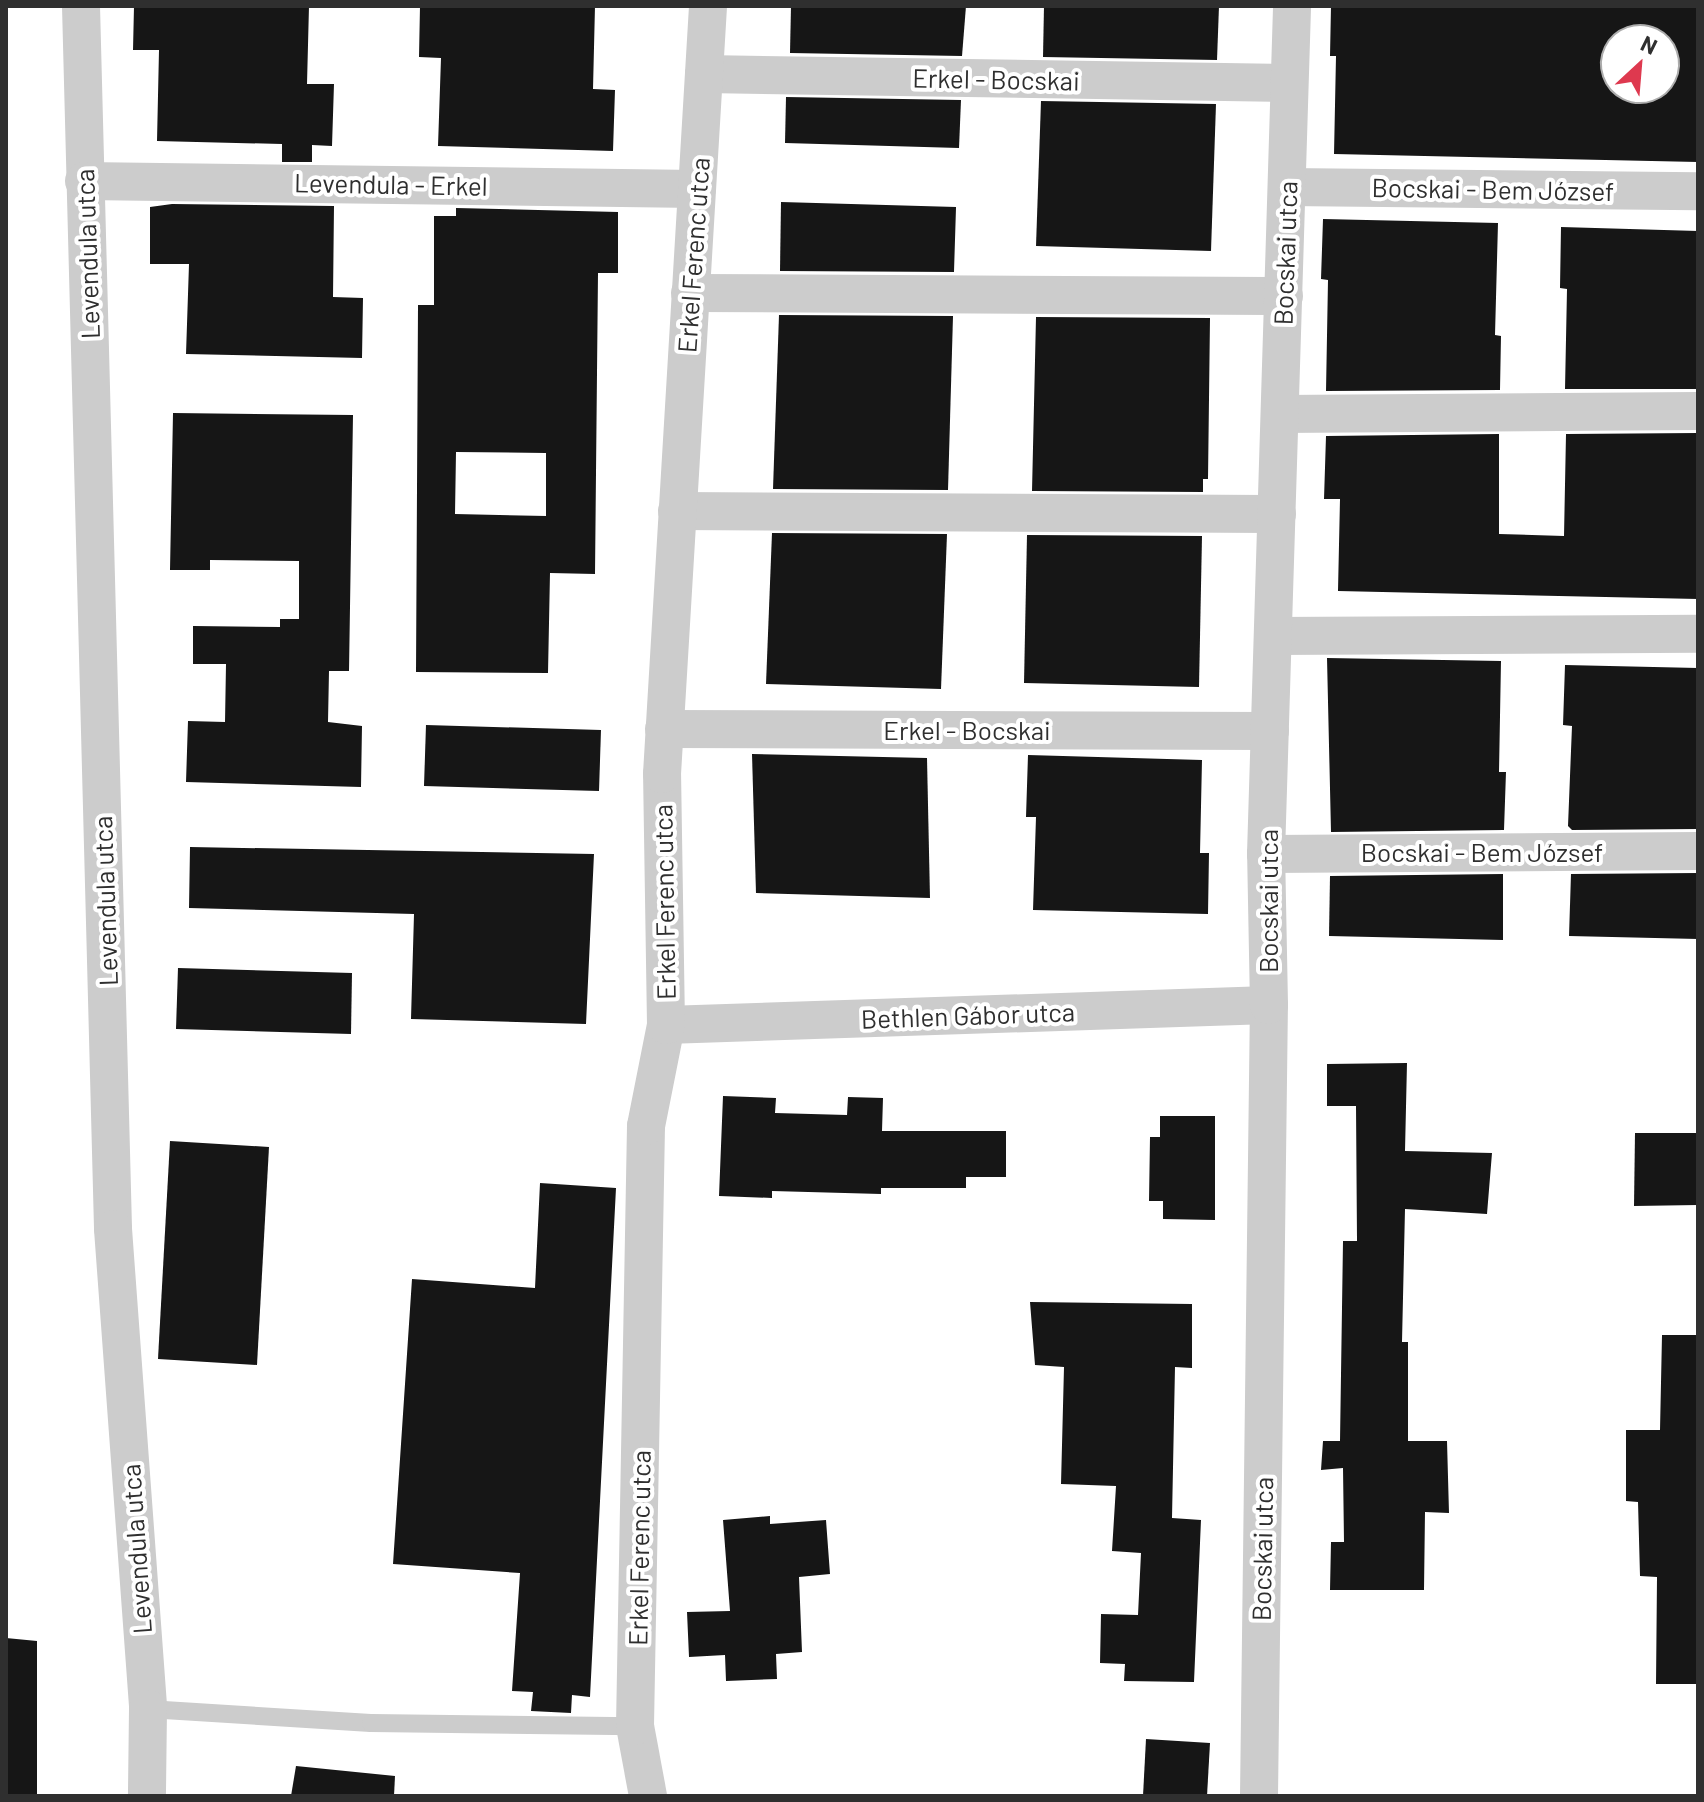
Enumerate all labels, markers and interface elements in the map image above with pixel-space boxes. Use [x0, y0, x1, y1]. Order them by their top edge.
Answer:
north arrow [1600, 24, 1680, 104]
text: N [1637, 29, 1662, 59]
street label: Erkel - Bocskai [912, 62, 1080, 96]
street label: Erkel Ferenc utca [671, 156, 715, 354]
street label: Levendula - Erkel [294, 167, 488, 201]
street label: Levendula utca [68, 168, 106, 340]
street label: Bocskai - Bem József [1371, 171, 1615, 207]
street label: Bocskai utca [1267, 180, 1303, 326]
street label: Erkel - Bocskai [883, 714, 1051, 746]
street label: Erkel Ferenc utca [647, 804, 681, 1000]
street label: Levendula utca [86, 815, 124, 987]
street label: Bocskai utca [1252, 829, 1284, 973]
street label: Bocskai - Bem József [1361, 836, 1603, 868]
street label: Bethlen Gábor utca [860, 996, 1076, 1034]
street label: Erkel Ferenc utca [622, 1450, 656, 1646]
street label: Levendula utca [114, 1463, 158, 1635]
street label: Bocskai utca [1245, 1477, 1279, 1621]

